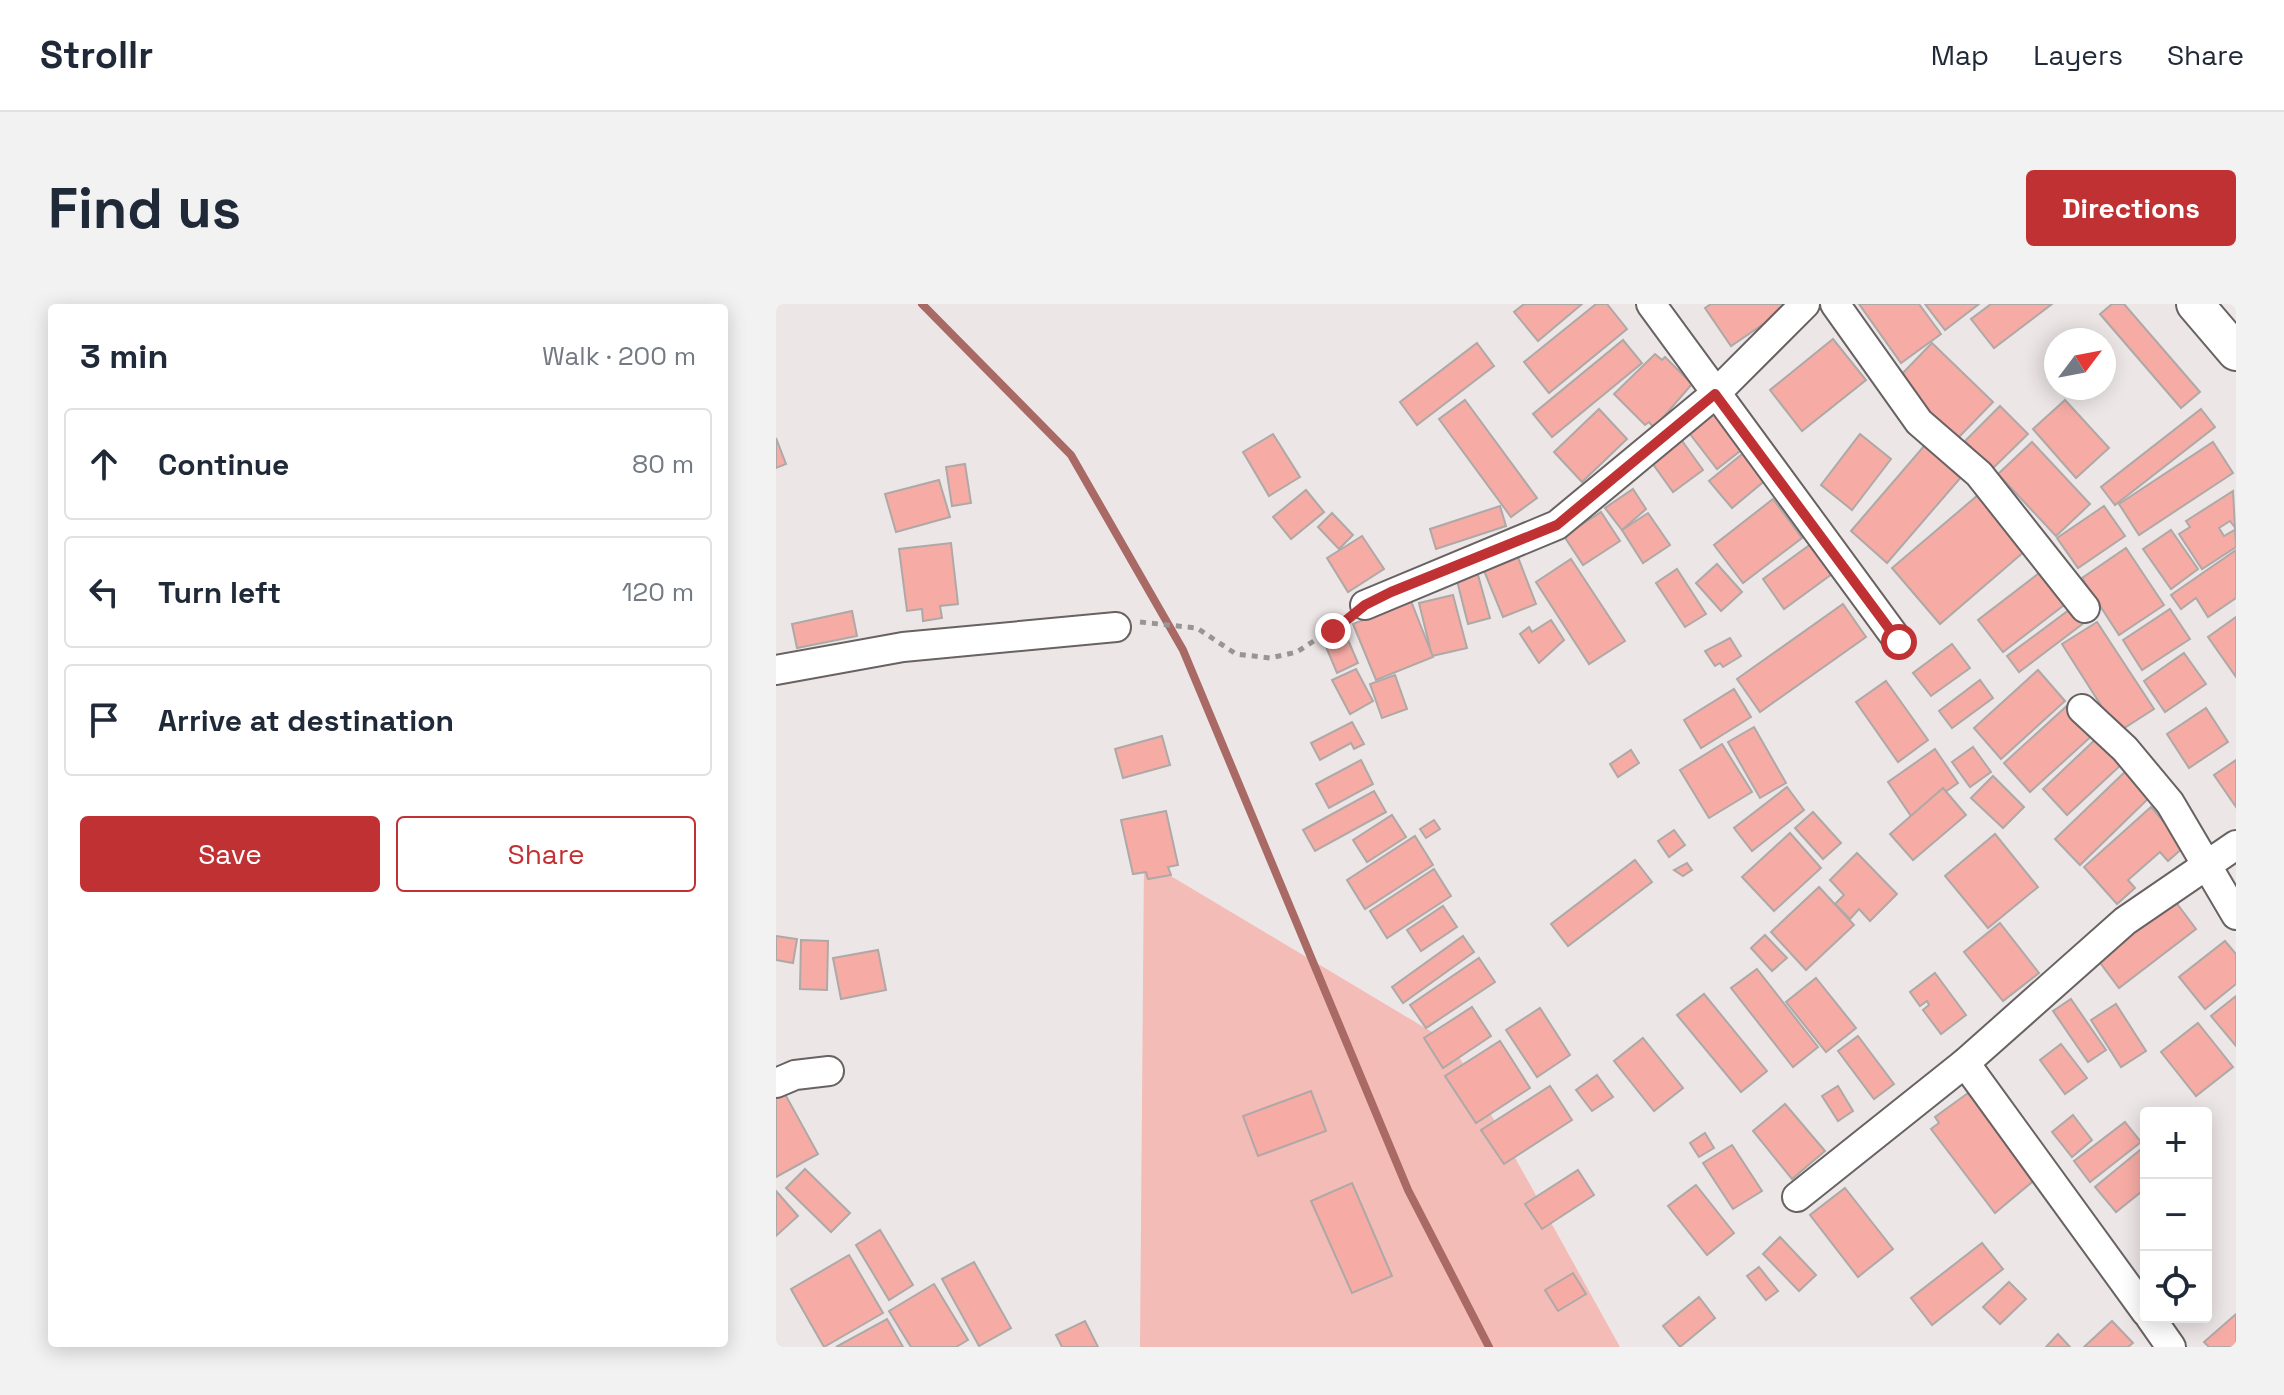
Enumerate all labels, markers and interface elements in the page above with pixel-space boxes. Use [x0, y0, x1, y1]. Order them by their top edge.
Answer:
text: Strollr [40, 31, 153, 79]
text: Map [1931, 37, 1989, 73]
text: Layers [2033, 37, 2123, 73]
text: Share [2167, 37, 2244, 73]
button: Directions [2026, 170, 2236, 246]
text: Find us [48, 173, 241, 244]
north arrow [2044, 328, 2116, 400]
text: 3 min [80, 335, 168, 378]
text: Walk · 200 m [542, 339, 696, 373]
icon: ahead [82, 442, 126, 486]
text: Continue [158, 445, 289, 484]
text: 80 m [632, 447, 694, 481]
icon: left [82, 570, 126, 614]
text: Turn left [158, 573, 281, 612]
text: 120 m [622, 575, 694, 609]
route end [1315, 613, 1351, 649]
route start [1881, 624, 1917, 660]
icon: arrive [82, 698, 126, 742]
text: Arrive at destination [158, 701, 454, 740]
button: Save [80, 816, 380, 892]
button: Share [396, 816, 696, 892]
map controls [2140, 1107, 2212, 1323]
button: + [2140, 1107, 2212, 1179]
button: − [2140, 1179, 2212, 1251]
button: locate [2140, 1251, 2212, 1323]

